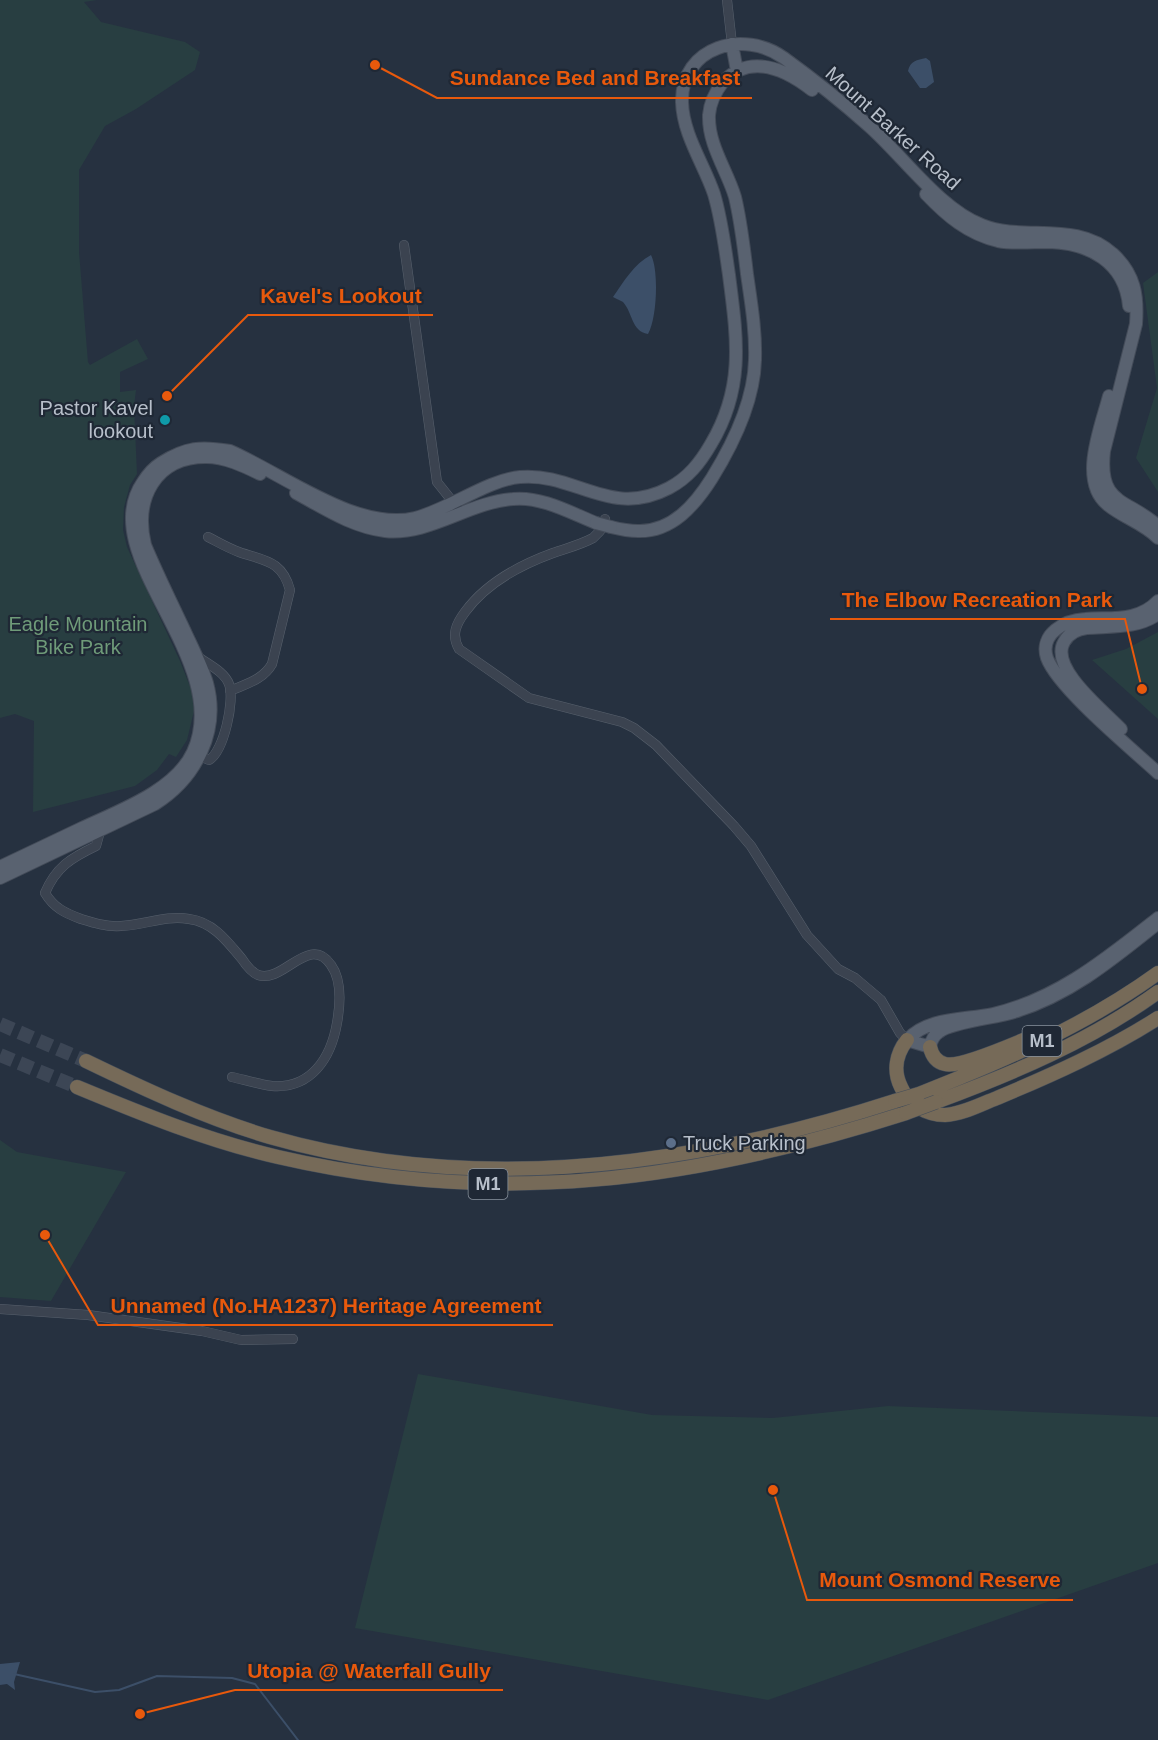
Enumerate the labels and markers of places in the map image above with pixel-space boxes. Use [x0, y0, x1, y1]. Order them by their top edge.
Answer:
callout: Sundance Bed and Breakfast [437, 59, 752, 98]
callout: Kavel's Lookout [248, 276, 433, 315]
place label: Pastor Kavel lookout [40, 397, 153, 442]
marker: Pastor Kavel lookout [158, 413, 172, 427]
callout: The Elbow Recreation Park [830, 580, 1125, 619]
place label: Truck Parking [683, 1132, 806, 1154]
marker: Truck Parking [664, 1136, 678, 1150]
callout: Unnamed (No.HA1237) Heritage Agreement [98, 1286, 553, 1325]
callout: Mount Osmond Reserve [807, 1561, 1073, 1600]
callout: Utopia @ Waterfall Gully [235, 1651, 503, 1690]

